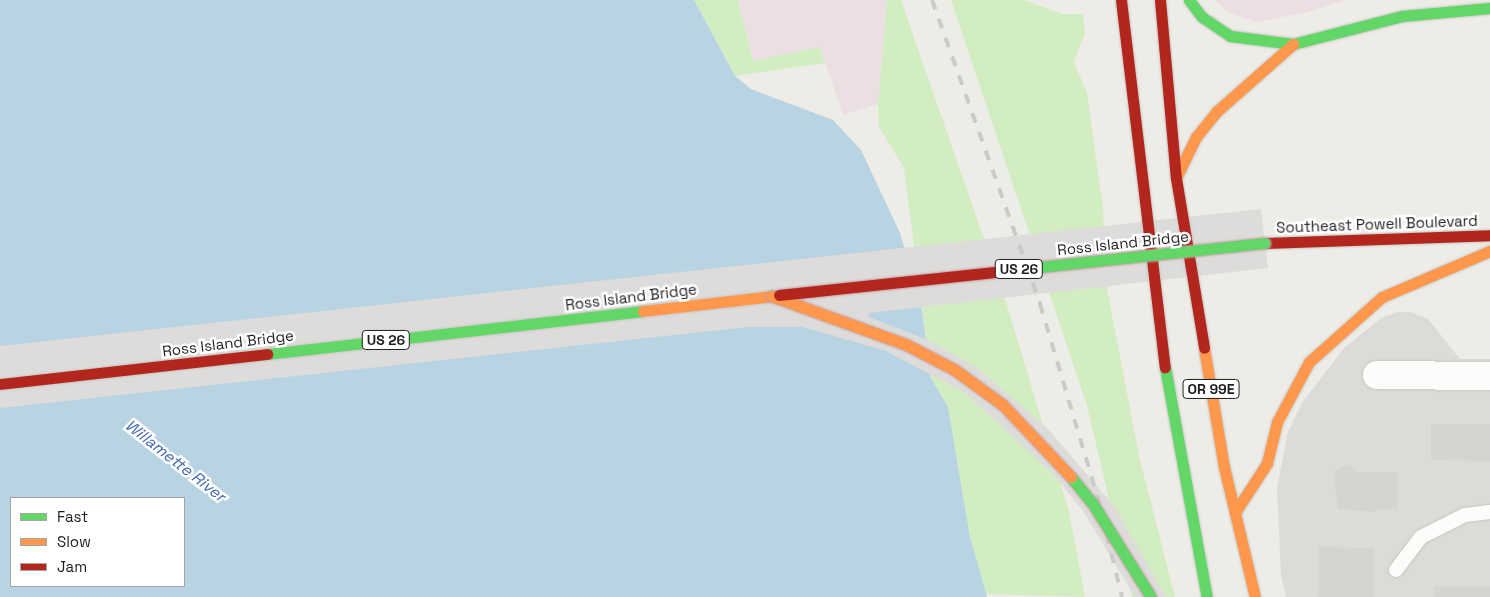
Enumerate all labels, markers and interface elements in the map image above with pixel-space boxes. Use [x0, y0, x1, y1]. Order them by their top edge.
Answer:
street label: Southeast Powell Boulevard [1276, 211, 1478, 237]
street label: Ross Island Bridge [1056, 227, 1190, 259]
road number: US 26 [994, 258, 1044, 280]
street label: Ross Island Bridge [564, 280, 698, 314]
street label: Ross Island Bridge [161, 326, 295, 360]
road number: US 26 [361, 328, 411, 352]
road number: OR 99E [1182, 378, 1240, 400]
water label: Willamette River [121, 416, 229, 506]
legend [10, 497, 185, 587]
text: Fast [57, 507, 88, 526]
text: Slow [57, 532, 91, 551]
text: Jam [57, 557, 87, 576]

